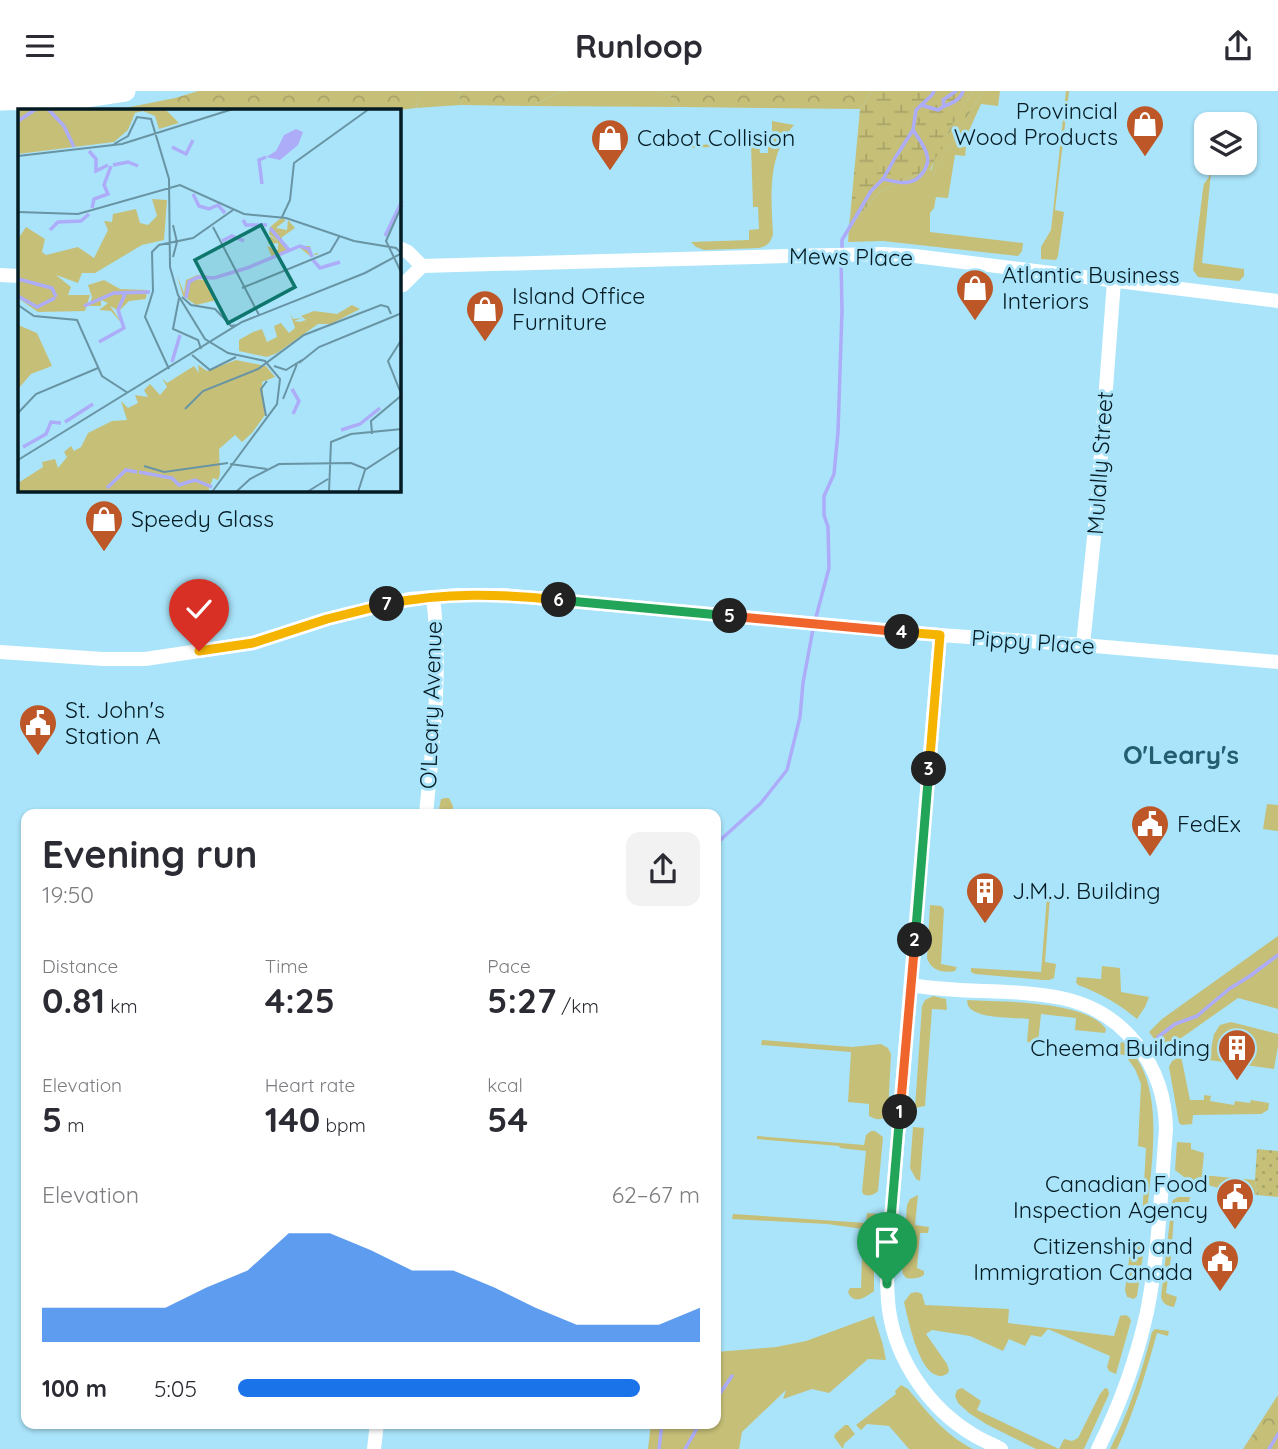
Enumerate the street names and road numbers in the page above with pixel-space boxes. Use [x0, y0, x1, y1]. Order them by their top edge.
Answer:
street label: Mews Place [789, 241, 913, 272]
street label: Mulally Street [1080, 390, 1119, 536]
street label: O'Leary Avenue [413, 620, 448, 790]
street label: Pippy Place [970, 623, 1096, 660]

